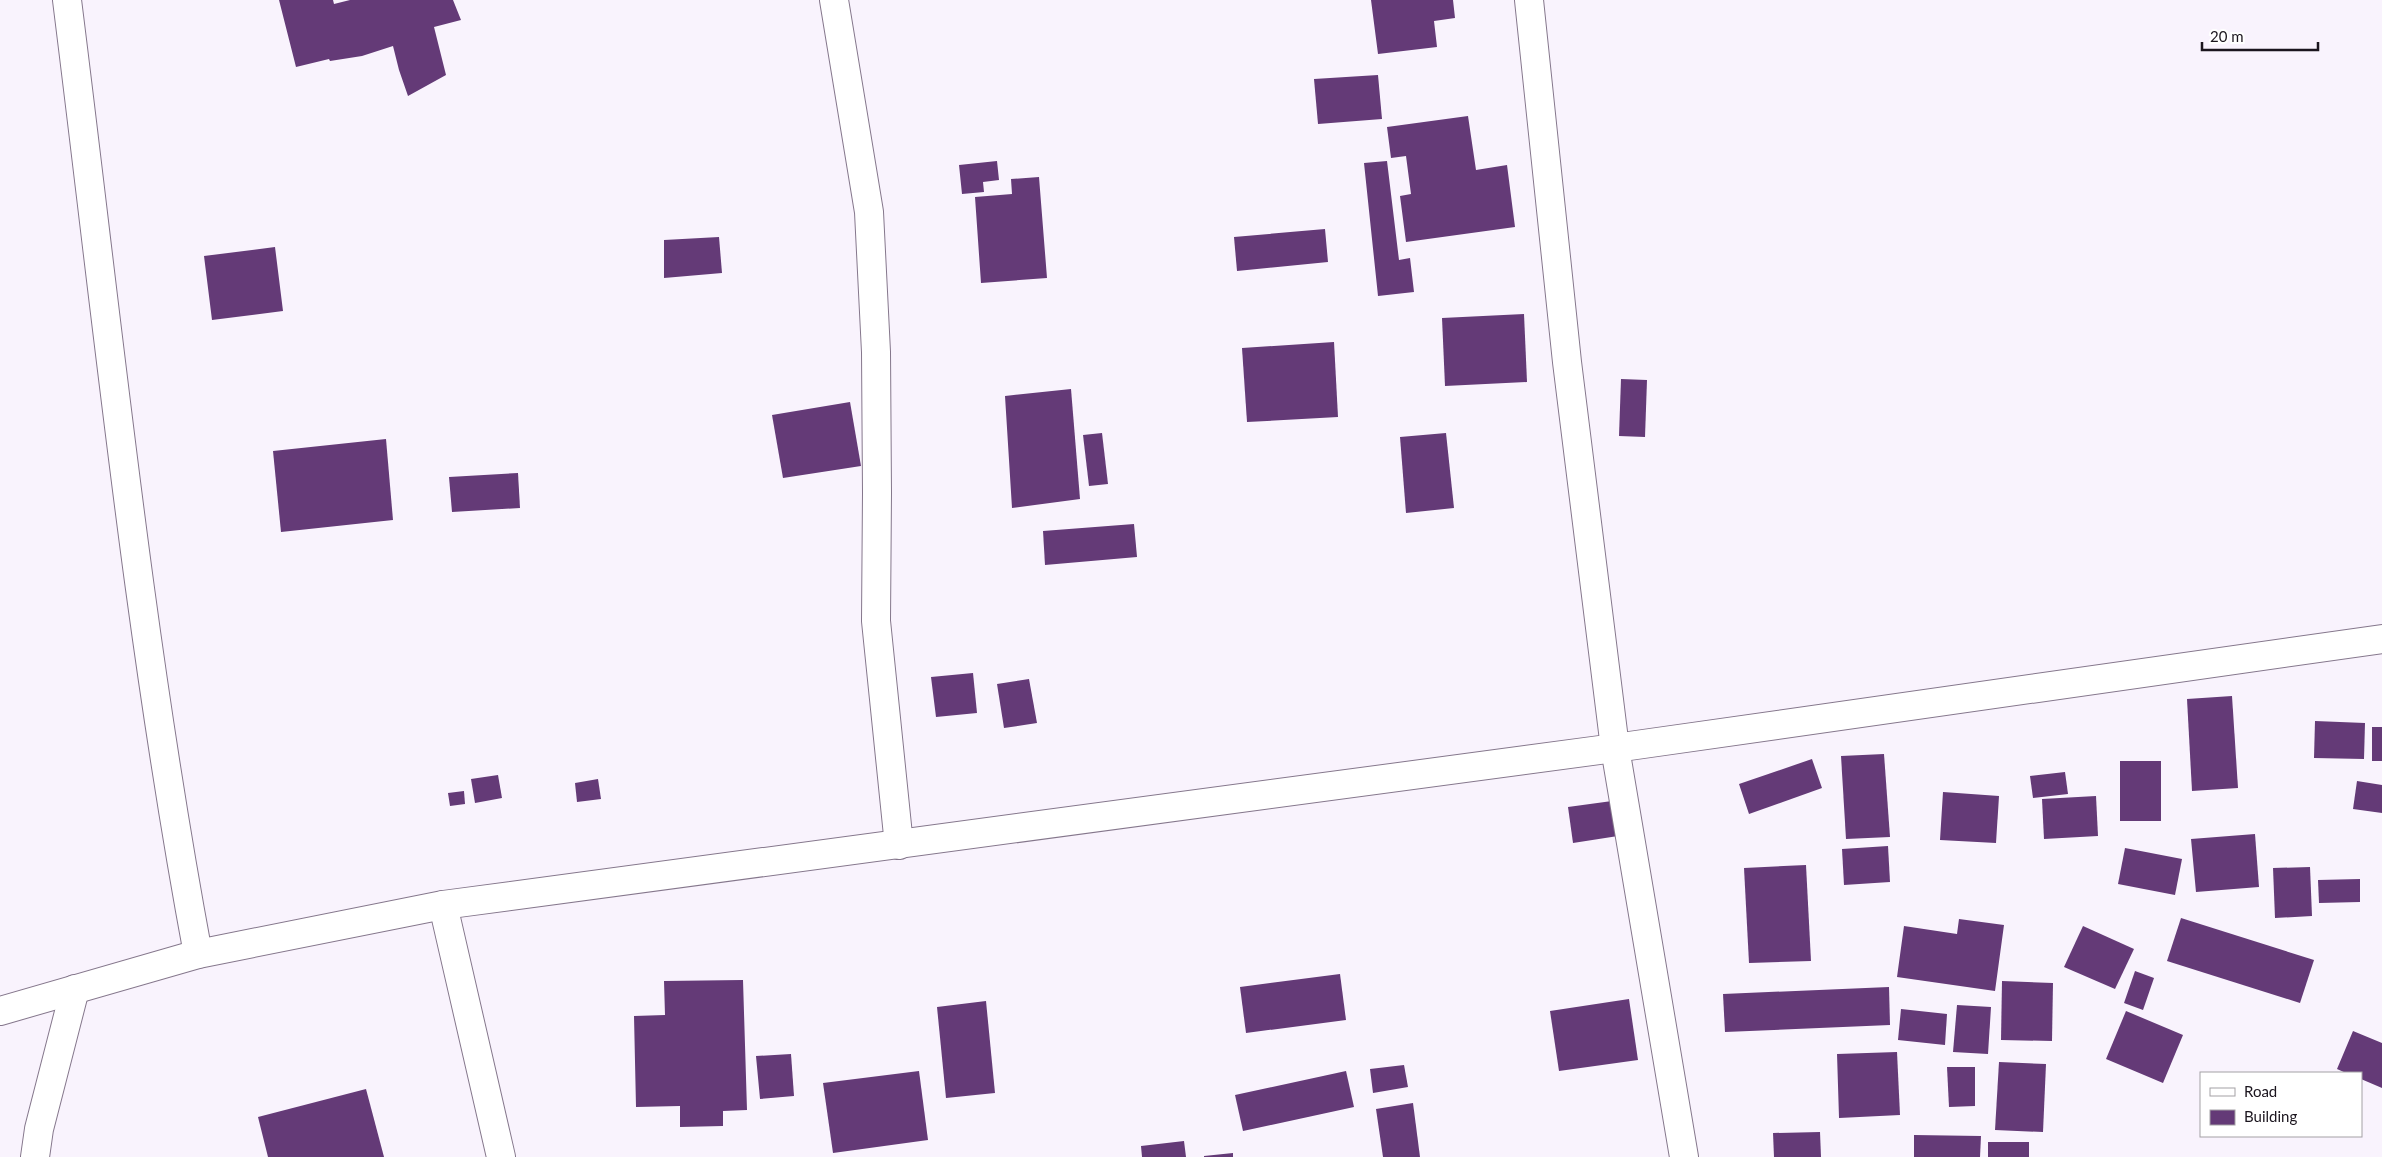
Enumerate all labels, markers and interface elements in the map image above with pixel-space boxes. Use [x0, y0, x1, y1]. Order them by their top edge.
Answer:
scale bar [2202, 20, 2318, 52]
text: 20 m [2210, 27, 2244, 45]
legend [2200, 1072, 2362, 1137]
text: Road [2244, 1082, 2277, 1100]
text: Building [2244, 1107, 2297, 1125]

